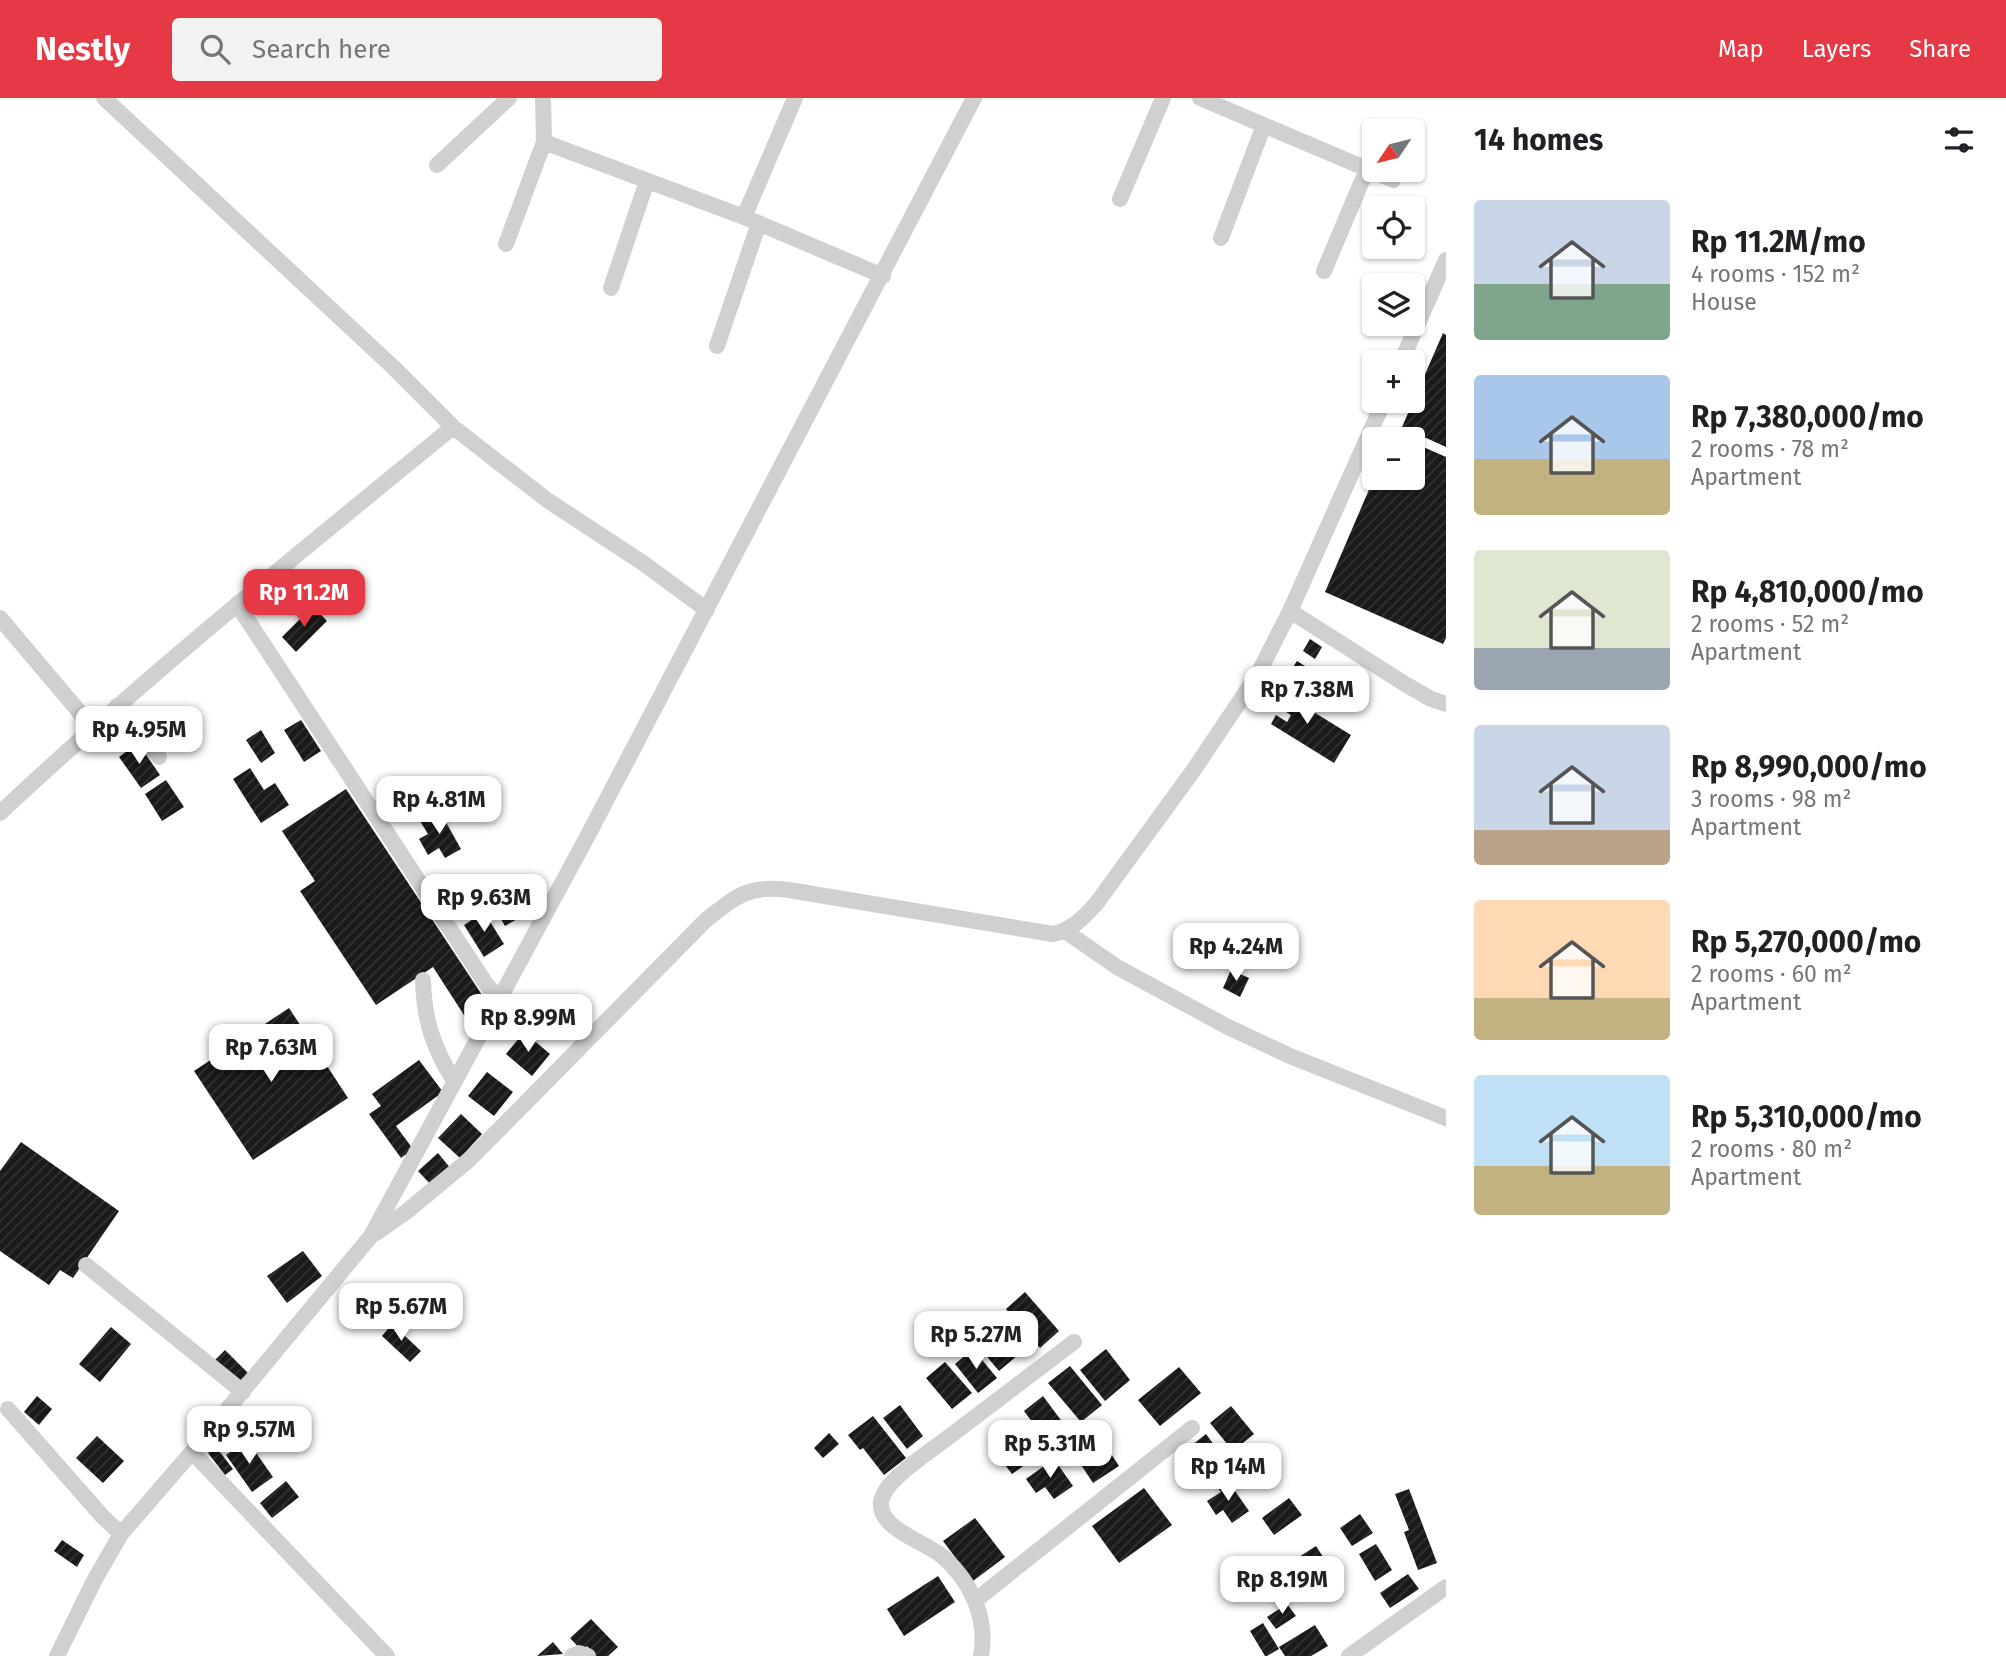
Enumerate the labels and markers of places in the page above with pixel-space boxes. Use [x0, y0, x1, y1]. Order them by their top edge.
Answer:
pin: Rp 11.2M [232, 570, 376, 629]
pin: Rp 7.38M [1235, 666, 1379, 726]
pin: Rp 4.95M [67, 706, 211, 766]
pin: Rp 4.81M [367, 776, 511, 836]
pin: Rp 9.63M [412, 874, 556, 934]
pin: Rp 4.24M [1164, 924, 1308, 983]
pin: Rp 8.99M [456, 995, 600, 1054]
pin: Rp 7.63M [199, 1024, 343, 1084]
pin: Rp 5.67M [329, 1284, 473, 1343]
pin: Rp 5.27M [904, 1312, 1048, 1371]
pin: Rp 9.57M [177, 1406, 321, 1466]
pin: Rp 5.31M [978, 1420, 1122, 1480]
pin: Rp 14M [1171, 1444, 1285, 1503]
pin: Rp 8.19M [1210, 1556, 1354, 1616]

